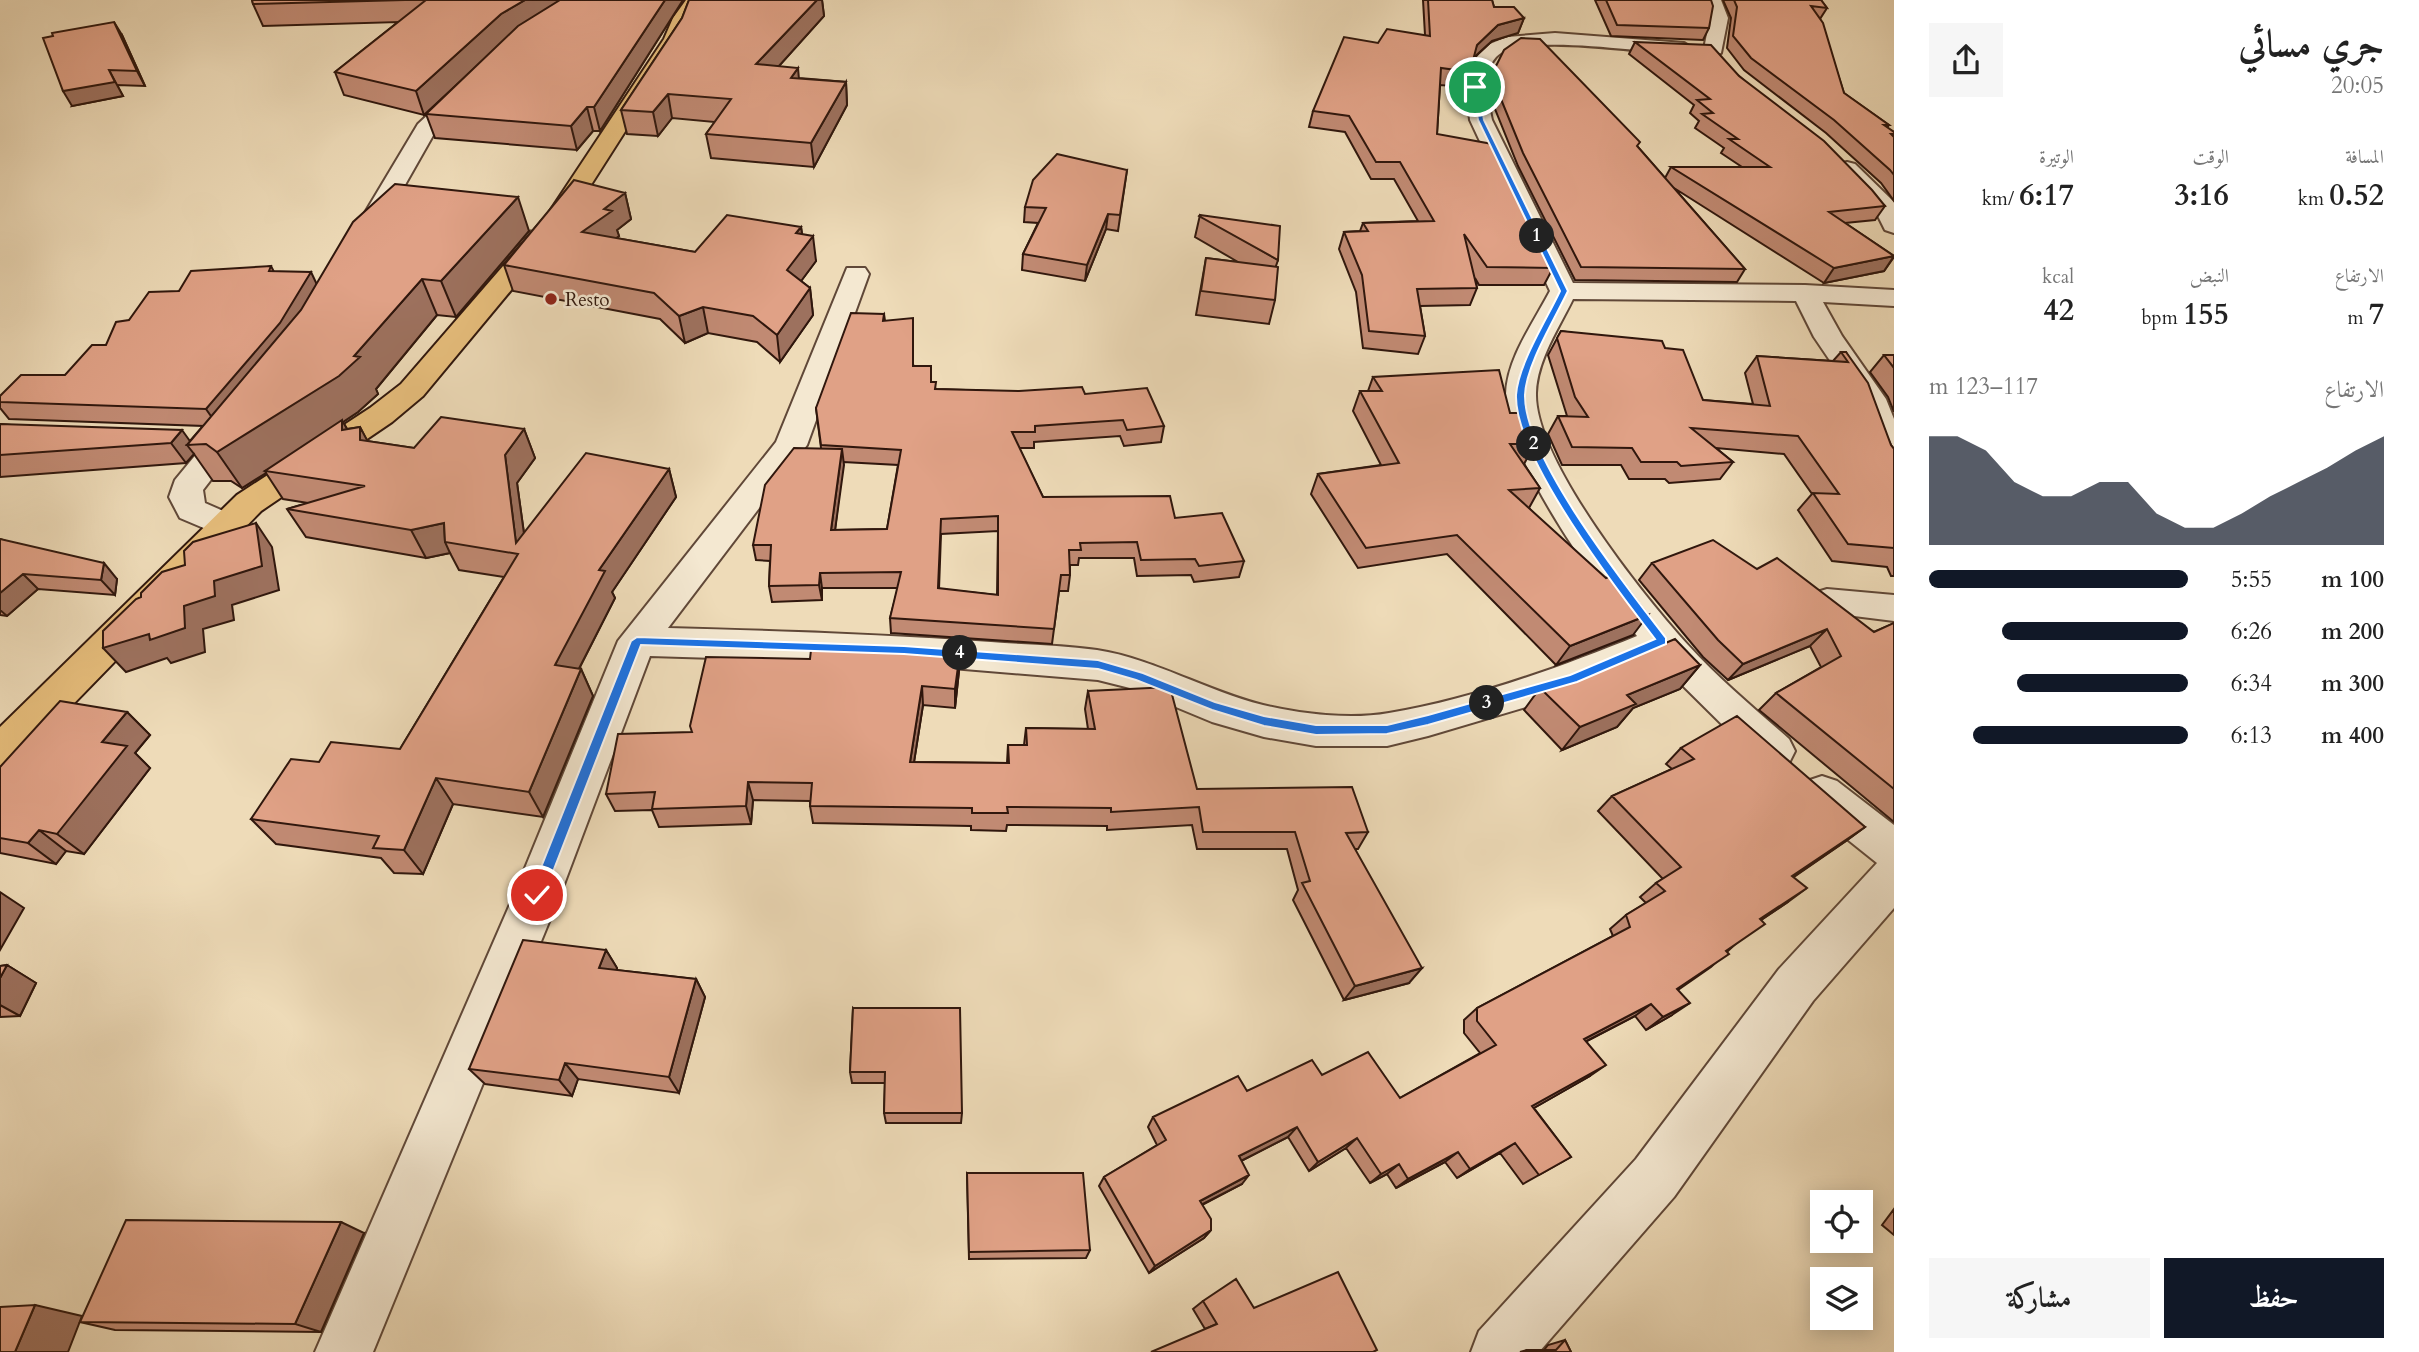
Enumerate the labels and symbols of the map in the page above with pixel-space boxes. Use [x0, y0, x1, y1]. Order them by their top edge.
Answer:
pin [1445, 57, 1505, 117]
pin: 1 [1520, 218, 1554, 254]
place label: Resto [565, 287, 609, 313]
marker: Resto [543, 291, 559, 307]
pin: 2 [1516, 426, 1552, 462]
pin: 4 [942, 636, 978, 670]
pin: 3 [1470, 686, 1504, 720]
pin [507, 865, 567, 925]

